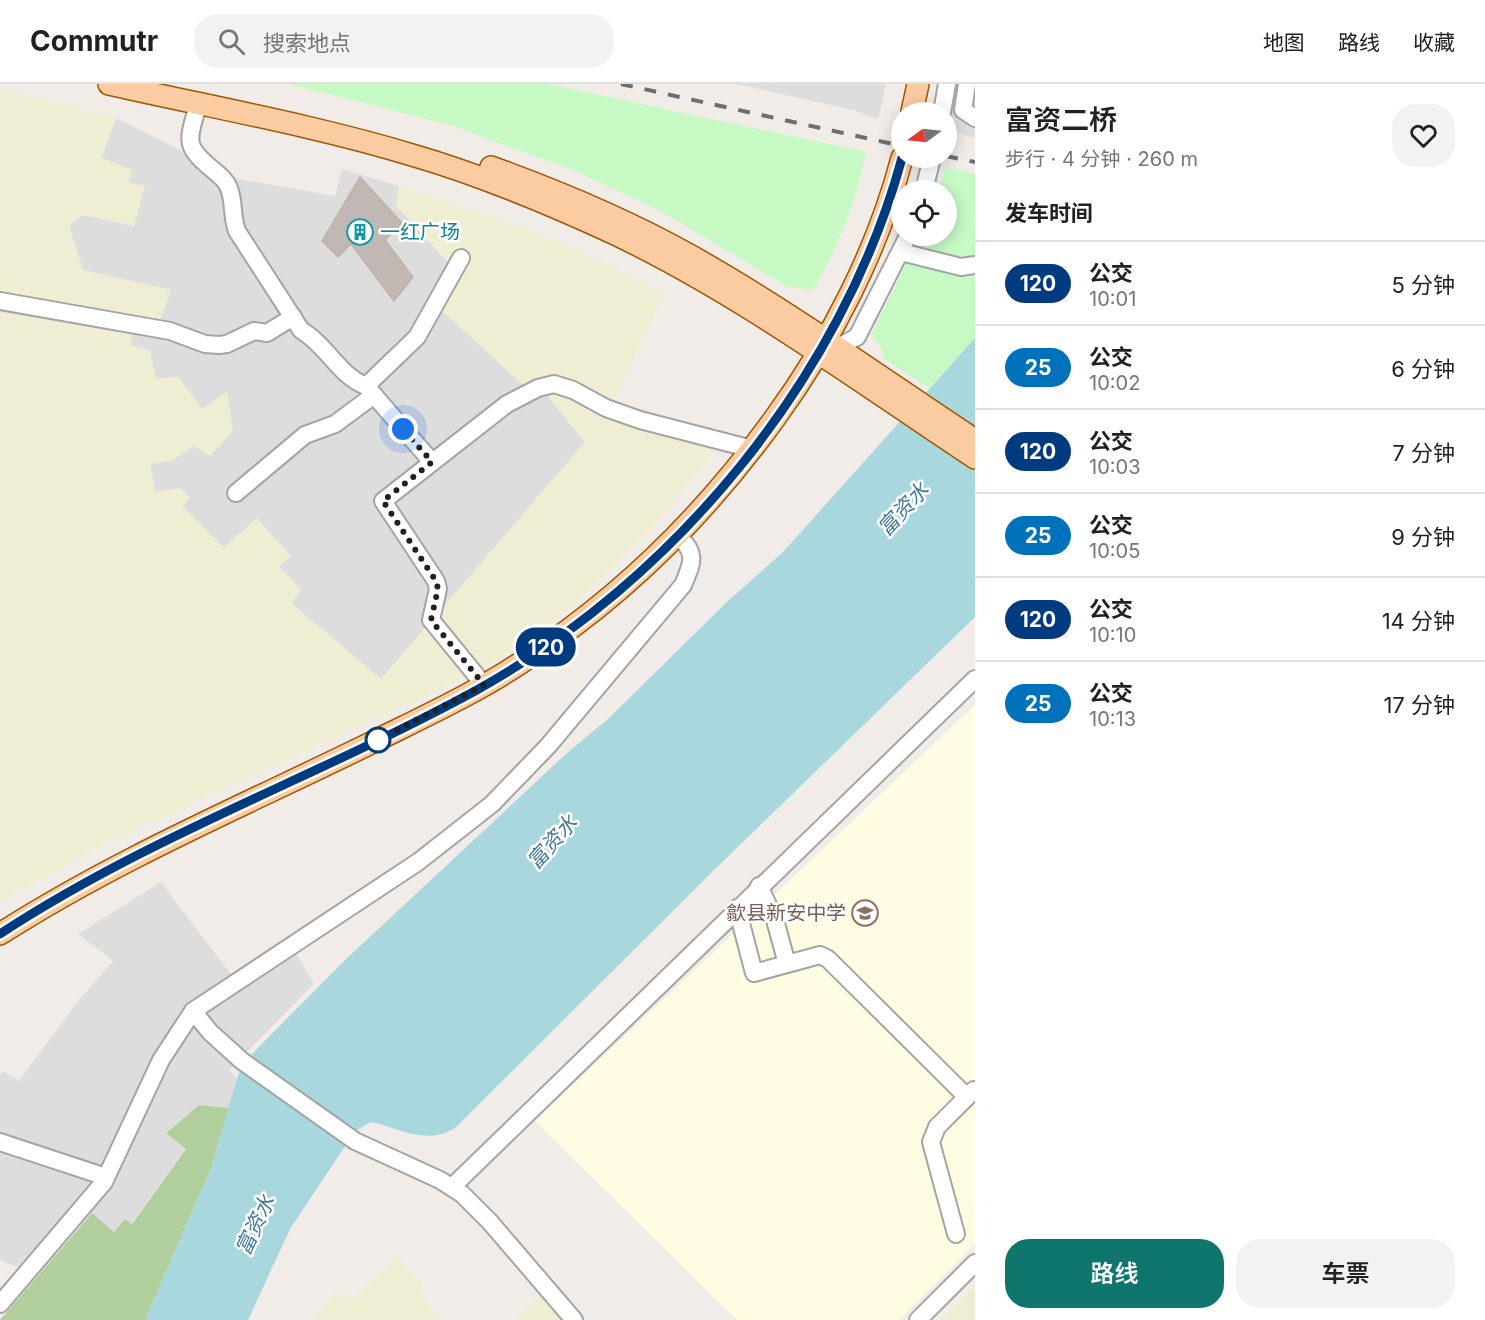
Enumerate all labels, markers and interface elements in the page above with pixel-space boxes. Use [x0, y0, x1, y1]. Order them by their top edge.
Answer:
search box [194, 14, 614, 68]
text: Commutr [30, 24, 158, 58]
icon: search [215, 25, 248, 58]
text: 搜索地点 [263, 30, 351, 56]
text: 地图 [1263, 30, 1305, 55]
text: 路线 [1338, 30, 1380, 55]
text: 收藏 [1413, 30, 1455, 55]
north arrow [891, 102, 957, 168]
map controls [891, 102, 957, 246]
text: 富资二桥 [1005, 103, 1117, 137]
button: heart [1392, 104, 1455, 167]
text: 步行 · 4 分钟 · 260 m [1005, 147, 1198, 171]
button: locate [891, 180, 957, 246]
text: 发车时间 [1005, 200, 1093, 226]
building icon: 一红广场 [345, 217, 375, 247]
place label: 一红广场 [380, 220, 460, 244]
text: 公交 [1089, 260, 1133, 286]
text: 120 [1020, 271, 1056, 296]
text: 5 分钟 [1391, 272, 1455, 298]
text: 10:01 [1089, 287, 1136, 311]
text: 公交 [1089, 344, 1133, 370]
text: 25 [1025, 355, 1051, 380]
text: 6 分钟 [1391, 356, 1455, 382]
text: 10:02 [1089, 371, 1140, 395]
your location [388, 414, 418, 444]
text: 公交 [1089, 428, 1133, 454]
text: 120 [1020, 439, 1056, 464]
text: 7 分钟 [1392, 440, 1455, 466]
text: 10:03 [1089, 455, 1140, 479]
water label: 富资水 [872, 477, 934, 541]
text: 公交 [1089, 512, 1133, 538]
text: 25 [1025, 523, 1051, 548]
text: 9 分钟 [1391, 524, 1455, 550]
text: 10:05 [1089, 539, 1140, 563]
text: 公交 [1089, 596, 1133, 622]
text: 120 [1020, 607, 1056, 632]
text: 14 分钟 [1382, 608, 1455, 634]
text: 10:10 [1089, 623, 1136, 647]
line badge: 120 [512, 628, 580, 666]
text: 120 [528, 635, 564, 660]
text: 公交 [1089, 680, 1133, 706]
text: 25 [1025, 691, 1051, 716]
text: 17 分钟 [1383, 692, 1455, 718]
text: 10:13 [1089, 707, 1136, 731]
unlabelled marker [365, 727, 391, 753]
water label: 富资水 [522, 809, 583, 874]
school or university icon: 歙县新安中学 [850, 898, 880, 928]
place label: 歙县新安中学 [726, 901, 846, 925]
water label: 富资水 [230, 1190, 280, 1259]
button: 路线 [1005, 1239, 1224, 1308]
button: 车票 [1236, 1239, 1455, 1308]

